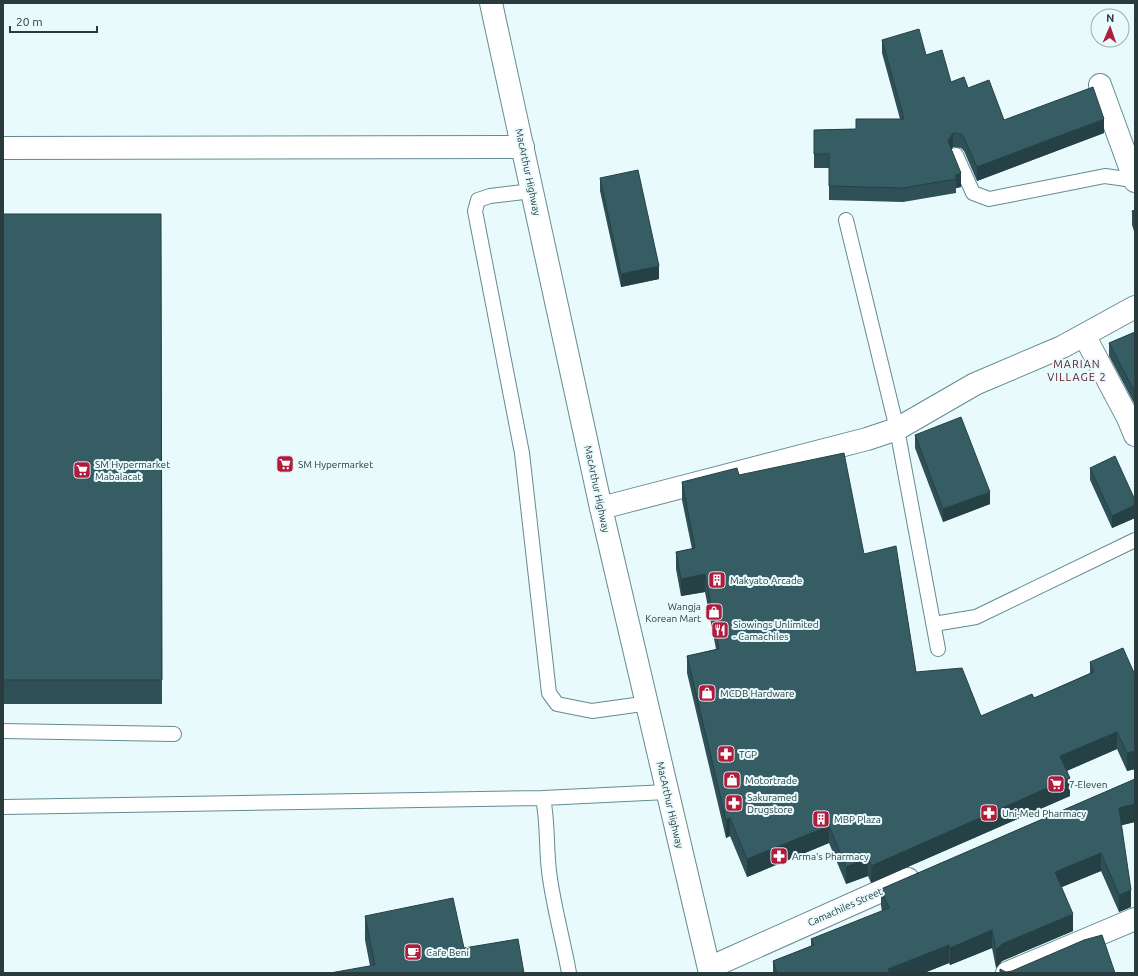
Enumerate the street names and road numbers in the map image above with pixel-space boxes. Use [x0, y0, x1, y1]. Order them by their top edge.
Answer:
street label: MacArthur Highway [513, 127, 543, 217]
street label: MacArthur Highway [582, 444, 612, 534]
street label: MacArthur Highway [655, 761, 685, 850]
street label: Camachiles Street [806, 886, 884, 928]

